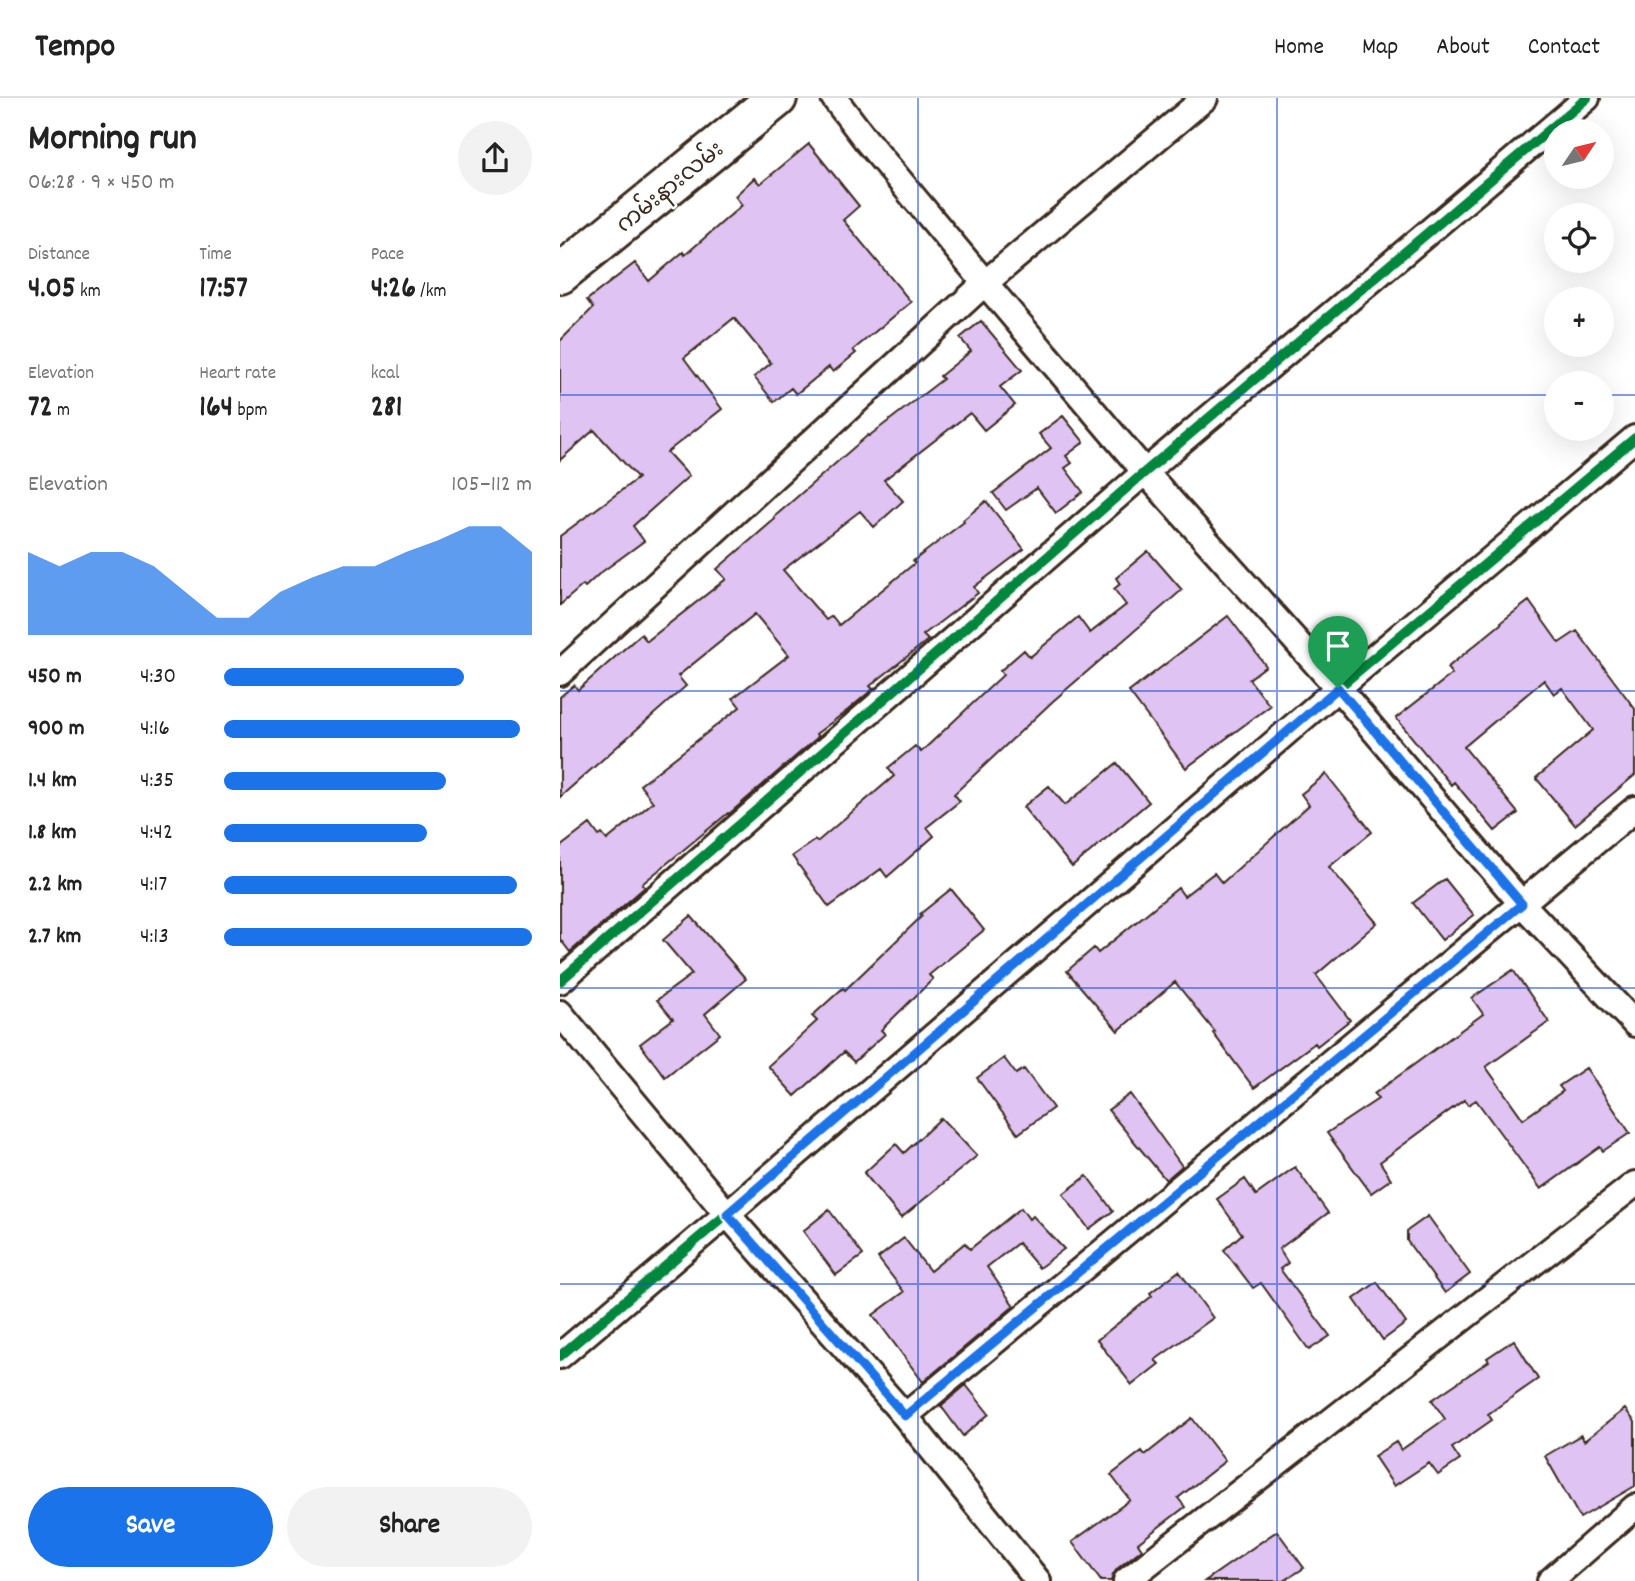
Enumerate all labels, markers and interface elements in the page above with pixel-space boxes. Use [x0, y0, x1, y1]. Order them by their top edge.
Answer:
text: Tempo [35, 25, 115, 72]
text: Home [1274, 31, 1324, 65]
text: Map [1362, 31, 1398, 65]
text: About [1436, 31, 1490, 65]
text: Contact [1528, 31, 1600, 65]
text: Morning run [28, 113, 197, 168]
north arrow [1544, 119, 1614, 189]
map controls [1544, 119, 1614, 441]
button: share [458, 121, 532, 195]
street label: ကမ်းနားလမ်း [608, 133, 732, 243]
text: 06:28 · 9 × 450 m [28, 167, 175, 200]
button: locate [1544, 203, 1614, 273]
text: Distance [28, 242, 90, 269]
text: Time [199, 242, 232, 269]
text: Pace [371, 242, 404, 269]
text: 4.05 [28, 269, 76, 312]
text: 17:57 [199, 269, 248, 312]
text: 4:26 [371, 269, 416, 312]
text: km [76, 279, 101, 306]
text: /km [416, 279, 447, 306]
button: + [1544, 287, 1614, 357]
text: Elevation [28, 361, 94, 388]
text: Heart rate [199, 361, 276, 388]
text: kcal [371, 361, 400, 388]
button: − [1544, 371, 1614, 441]
text: 72 [28, 388, 53, 431]
text: 164 [199, 388, 233, 431]
text: 281 [371, 388, 402, 431]
text: m [53, 398, 70, 425]
text: bpm [233, 398, 267, 425]
text: Elevation [28, 469, 108, 502]
text: 105–112 m [451, 469, 532, 502]
pin [1308, 616, 1368, 688]
icon: arrive [1319, 627, 1357, 665]
text: 450 m [28, 661, 82, 694]
text: 4:30 [140, 661, 176, 694]
text: 900 m [28, 713, 85, 746]
text: 4:16 [140, 713, 170, 746]
text: 1.4 km [28, 765, 77, 798]
text: 4:35 [140, 765, 174, 798]
text: 1.8 km [28, 817, 77, 850]
text: 4:42 [140, 817, 173, 850]
text: 2.2 km [28, 869, 82, 902]
text: 4:17 [140, 869, 167, 902]
text: 2.7 km [28, 921, 81, 954]
text: 4:13 [140, 921, 169, 954]
button: Save [28, 1487, 273, 1567]
button: Share [287, 1487, 532, 1567]

